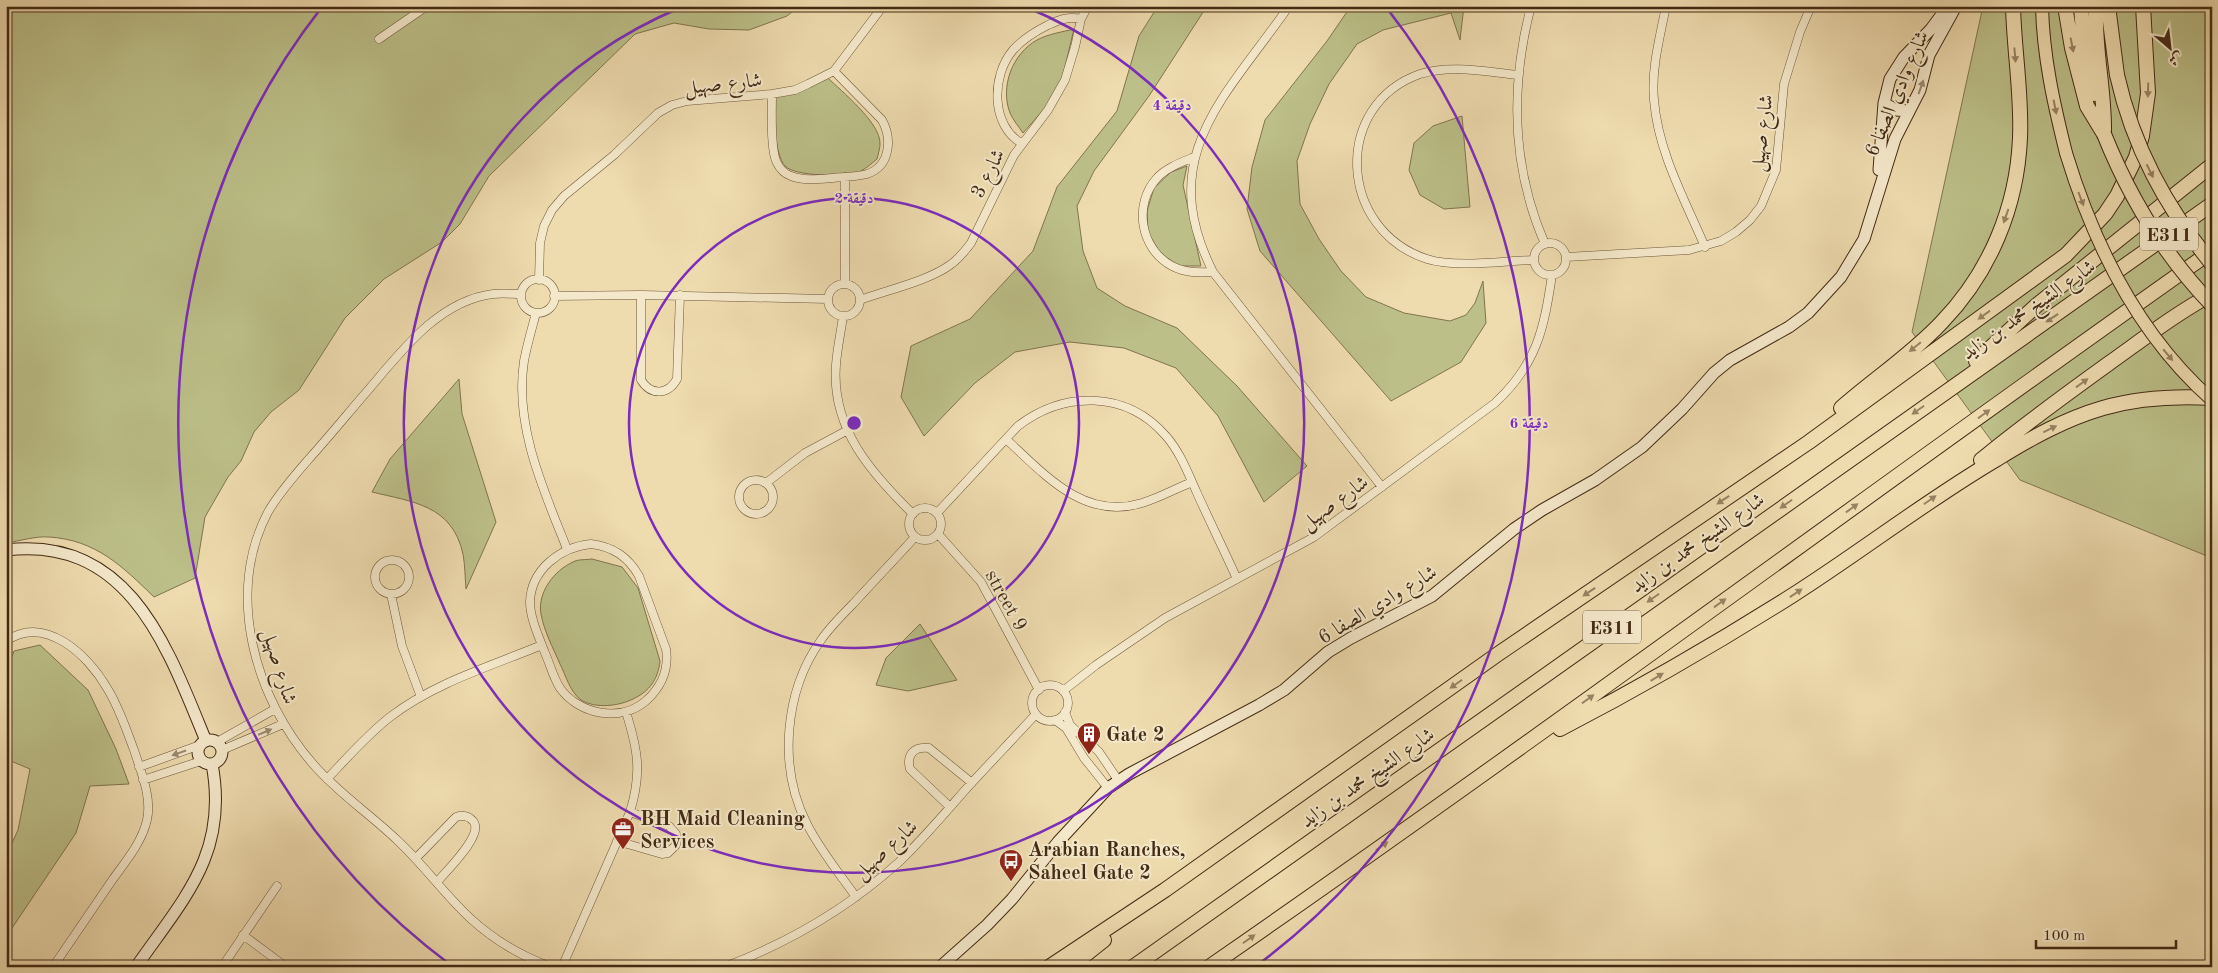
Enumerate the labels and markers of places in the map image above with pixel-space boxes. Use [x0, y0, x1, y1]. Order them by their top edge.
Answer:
centre of rings [845, 414, 863, 432]
building icon: Gate 2 [1076, 721, 1102, 755]
place label: Gate 2 [1106, 726, 1164, 746]
place label: BH Maid Cleaning Services [640, 810, 805, 853]
office icon: BH Maid Cleaning Services [610, 816, 636, 850]
place label: Arabian Ranches, Saheel Gate 2 [1028, 841, 1185, 884]
bus stop icon: Arabian Ranches, Saheel Gate 2 [998, 848, 1024, 882]

